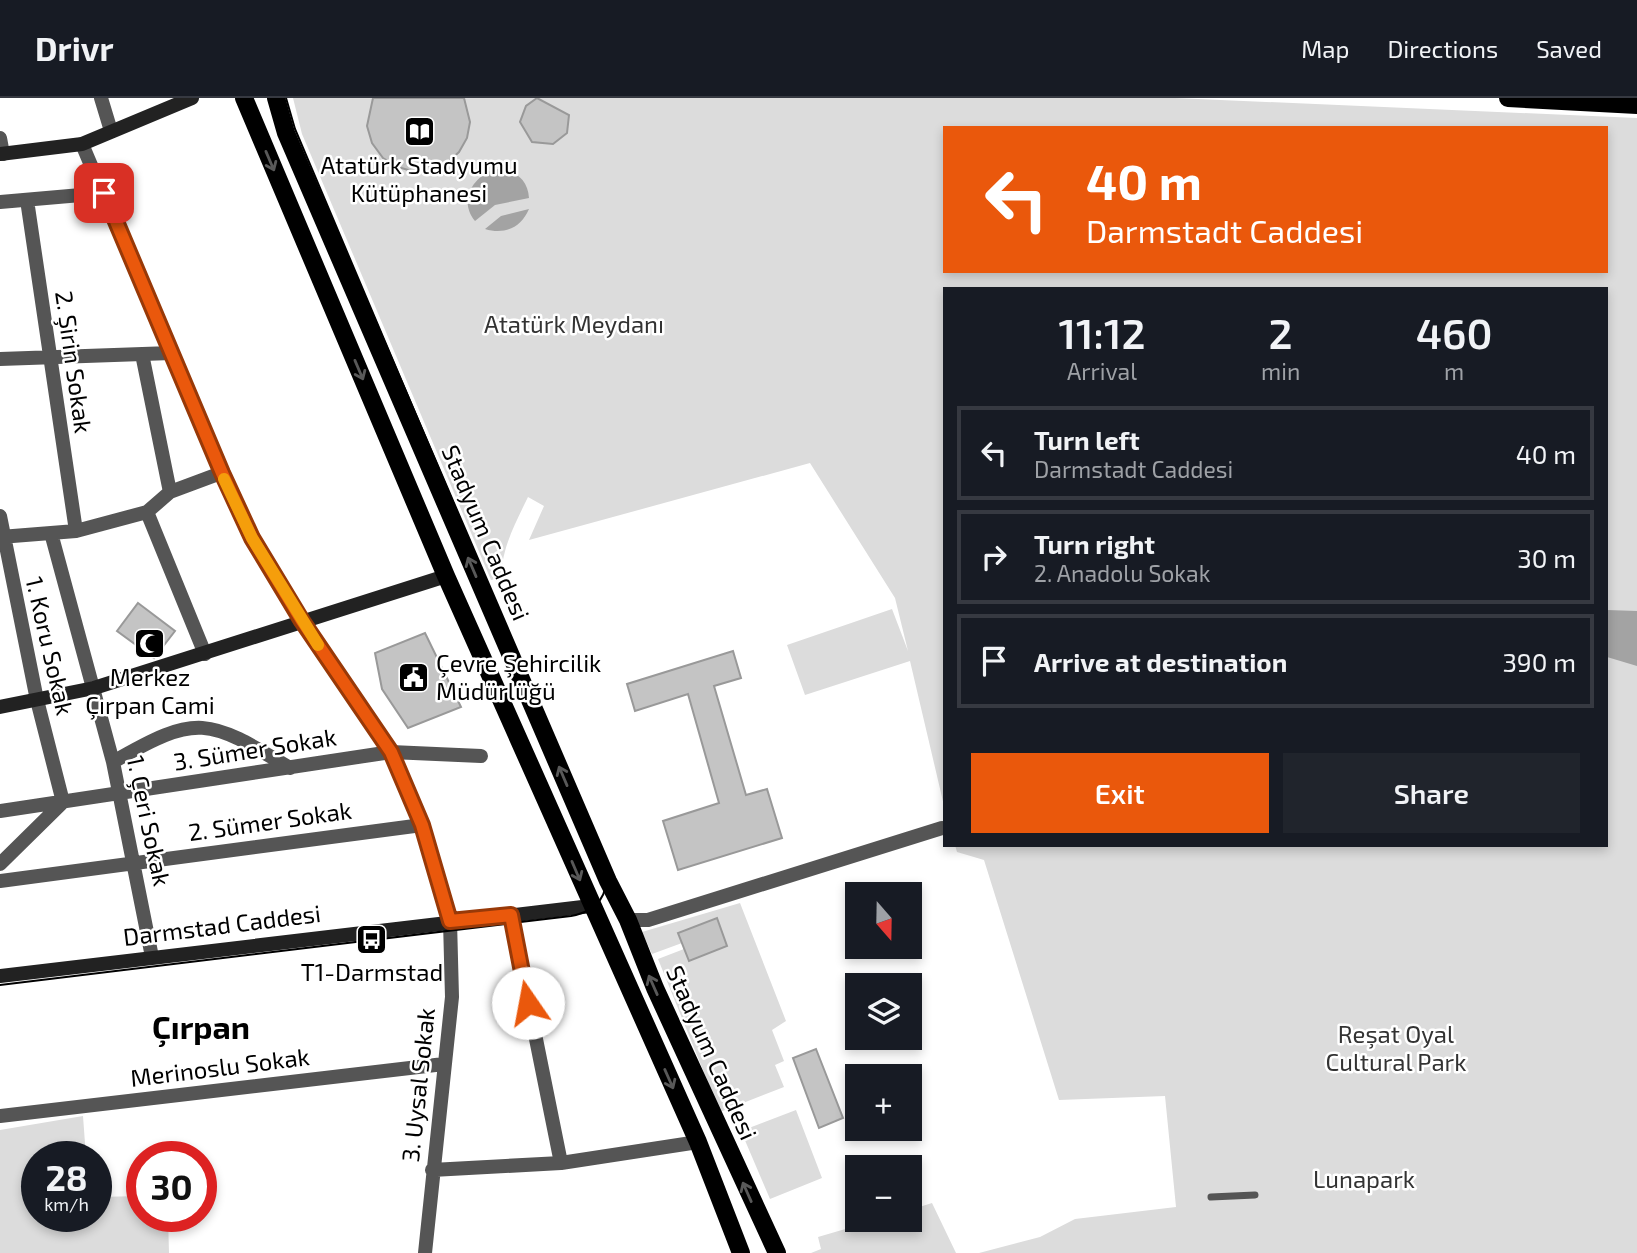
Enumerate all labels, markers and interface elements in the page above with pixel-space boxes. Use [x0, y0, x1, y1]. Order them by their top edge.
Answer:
text: Drivr [35, 28, 114, 68]
text: Map [1301, 34, 1349, 63]
text: Directions [1387, 34, 1498, 63]
text: Saved [1536, 34, 1602, 63]
library icon: Atatürk Stadyumu Kütüphanesi [402, 115, 436, 149]
one-way arrow [264, 150, 277, 171]
place label: Atatürk Stadyumu Kütüphanesi [320, 150, 518, 207]
text: 40 m [1086, 151, 1202, 210]
icon: left [971, 154, 1062, 245]
pin [74, 163, 134, 223]
icon: arrive [85, 174, 123, 212]
text: Darmstadt Caddesi [1086, 211, 1363, 249]
street label: 2. Şirin Sokak [49, 289, 99, 435]
text: 11:12 [1058, 307, 1146, 357]
text: 2 [1269, 307, 1293, 357]
text: 460 [1416, 307, 1493, 357]
park label: Atatürk Meydanı [484, 309, 664, 338]
text: Arrival [1067, 357, 1137, 385]
text: min [1261, 357, 1300, 385]
text: m [1444, 357, 1464, 385]
one-way arrow [353, 359, 366, 380]
text: Turn left [1034, 424, 1140, 455]
icon: left [975, 434, 1013, 472]
text: 40 m [1516, 438, 1576, 469]
street label: Stadyum Caddesi [436, 440, 536, 624]
text: Darmstadt Caddesi [1034, 455, 1233, 483]
text: Turn right [1034, 528, 1155, 559]
icon: right [975, 538, 1013, 576]
text: 30 m [1517, 542, 1576, 573]
one-way arrow [465, 557, 478, 578]
text: 2. Anadolu Sokak [1034, 559, 1210, 587]
street label: 1. Koru Sokak [20, 574, 80, 718]
mosque icon: Merkez Çırpan Cami [133, 627, 167, 661]
icon: arrive [975, 642, 1013, 680]
text: Arrive at destination [1034, 646, 1287, 677]
text: 390 m [1502, 646, 1576, 677]
place label: Çevre Şehircilik Müdürlüğü [436, 648, 601, 705]
public building icon: Çevre Şehircilik Müdürlüğü [396, 661, 430, 695]
place label: Merkez Çırpan Cami [85, 662, 215, 720]
street label: 3. Sümer Sokak [171, 721, 338, 776]
street label: 1. Çeri Sokak [121, 753, 177, 889]
button: Exit [971, 753, 1269, 833]
button: Share [1283, 753, 1580, 833]
one-way arrow [555, 766, 568, 787]
street label: 2. Sümer Sokak [186, 795, 353, 846]
one-way arrow [571, 860, 584, 881]
north arrow [845, 882, 922, 959]
map controls [845, 882, 922, 1232]
street label: Darmstad Caddesi [121, 898, 322, 951]
bus stop icon: T1-Darmstad [355, 922, 389, 956]
place label: T1-Darmstad [301, 957, 443, 986]
street label: Stadyum Caddesi [661, 961, 764, 1144]
position arrow [491, 966, 565, 1040]
button: layers [845, 973, 922, 1050]
one-way arrow [646, 974, 659, 996]
street label: 3. Uysal Sokak [395, 1006, 440, 1163]
district label: Çırpan [152, 1007, 250, 1048]
park label: Reşat Oyal Cultural Park [1326, 1019, 1466, 1076]
street label: Merinoslu Sokak [129, 1041, 311, 1092]
button: + [845, 1064, 922, 1141]
one-way arrow [663, 1068, 676, 1089]
speed limit sign: 30 [126, 1141, 217, 1232]
button: − [845, 1155, 922, 1232]
text: 28 [45, 1156, 88, 1198]
park label: Lunapark [1313, 1164, 1415, 1193]
one-way arrow [740, 1182, 753, 1203]
text: km/h [44, 1193, 89, 1215]

